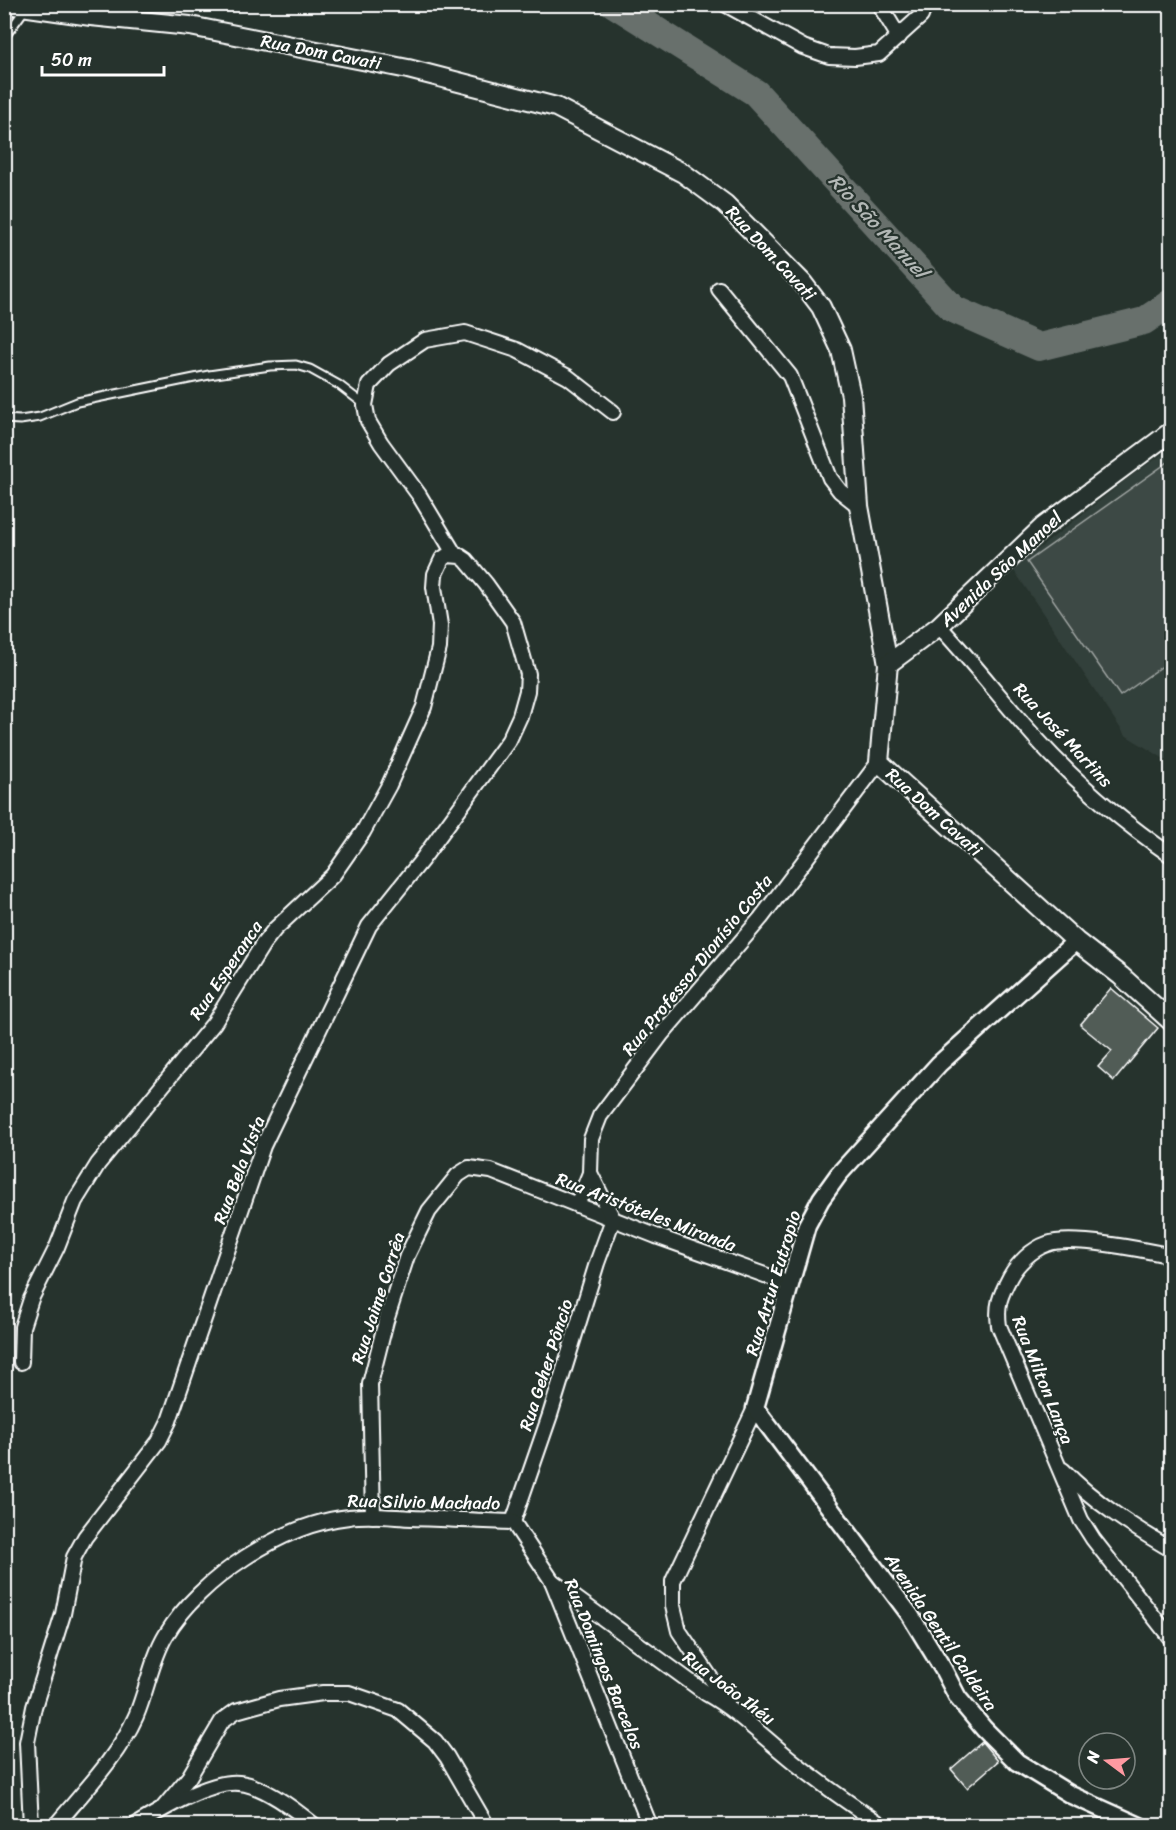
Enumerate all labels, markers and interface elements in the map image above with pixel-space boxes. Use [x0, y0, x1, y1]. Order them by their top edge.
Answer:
street label: Rua Dom Cavati [258, 25, 385, 80]
scale bar [42, 39, 164, 77]
text: 50 m [51, 44, 92, 76]
water label: Rio São Manuel [820, 165, 939, 290]
street label: Rua Dom Cavati [718, 198, 825, 309]
street label: Avenida São Manoel [931, 503, 1071, 636]
street label: Rua José Martins [1005, 675, 1121, 796]
street label: Rua Dom Cavati [878, 759, 991, 865]
street label: Rua Professor Dionísio Costa [613, 866, 781, 1063]
street label: Rua Esperanca [181, 913, 272, 1027]
street label: Rua Bela Vista [204, 1111, 274, 1229]
street label: Rua Aristóteles Miranda [551, 1163, 742, 1262]
street label: Rua Artur Eutropio [736, 1206, 810, 1360]
street label: Rua Jaime Corrêa [342, 1228, 414, 1368]
street label: Rua Geher Pôncio [510, 1295, 582, 1435]
street label: Rua Milton Lança [1003, 1311, 1083, 1449]
street label: Rua Silvio Machado [347, 1485, 501, 1519]
street label: Avenida Gentil Caldeira [875, 1545, 1006, 1718]
street label: Rua Domingos Barcelos [555, 1574, 653, 1755]
street label: Rua João Ihéu [675, 1642, 783, 1734]
north arrow [1077, 1731, 1137, 1791]
text: N [1077, 1747, 1109, 1767]

